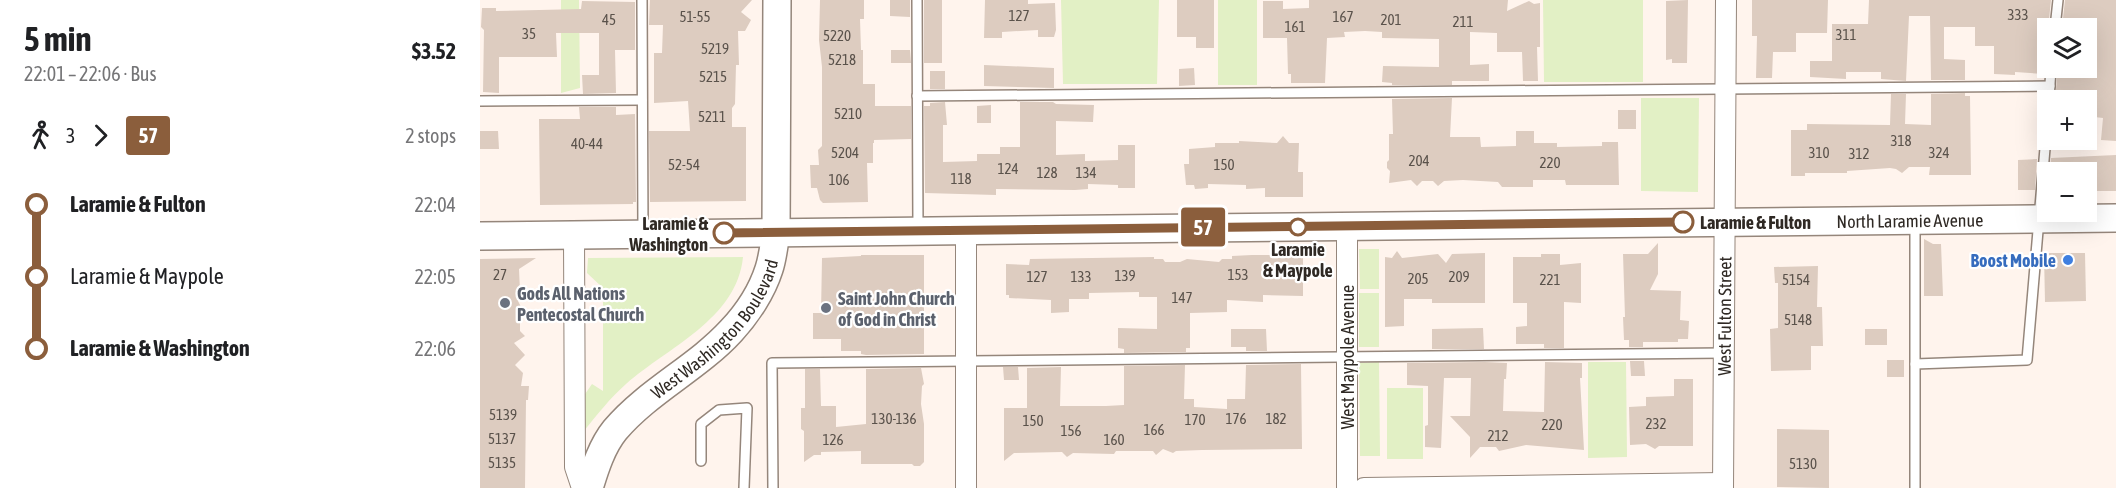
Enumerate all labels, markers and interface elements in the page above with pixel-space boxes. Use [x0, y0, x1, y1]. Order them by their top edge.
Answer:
house number: 333 [2007, 6, 2029, 23]
house number: 127 [1008, 7, 1030, 24]
house number: 51-55 [679, 8, 711, 25]
house number: 167 [1332, 8, 1354, 25]
house number: 45 [602, 11, 616, 28]
house number: 201 [1380, 11, 1402, 28]
house number: 211 [1452, 13, 1474, 30]
house number: 161 [1284, 18, 1306, 35]
map controls [2037, 18, 2097, 222]
button: layers [2037, 18, 2097, 78]
text: 5 min [24, 20, 91, 58]
house number: 35 [522, 25, 536, 42]
house number: 311 [1835, 26, 1857, 43]
house number: 5220 [823, 27, 851, 44]
text: $3.52 [412, 38, 456, 64]
house number: 5219 [701, 40, 729, 57]
house number: 5218 [828, 51, 856, 68]
text: 22:01 – 22:06 · Bus [24, 62, 157, 85]
house number: 5215 [699, 68, 727, 85]
button: + [2037, 90, 2097, 150]
house number: 5210 [834, 105, 862, 122]
house number: 5211 [698, 108, 726, 125]
icon: walk [24, 119, 57, 152]
icon: forward [84, 119, 117, 152]
text: 57 [138, 123, 158, 147]
text: 3 [66, 124, 75, 147]
text: 2 stops [405, 124, 456, 147]
house number: 318 [1890, 132, 1912, 149]
house number: 40-44 [571, 135, 603, 152]
house number: 5204 [831, 144, 859, 161]
house number: 310 [1808, 144, 1830, 161]
house number: 324 [1928, 144, 1950, 161]
house number: 312 [1848, 145, 1870, 162]
house number: 204 [1408, 152, 1430, 169]
house number: 220 [1539, 154, 1561, 171]
house number: 52-54 [668, 156, 700, 173]
house number: 150 [1213, 156, 1235, 173]
house number: 124 [997, 160, 1019, 177]
button: − [2037, 162, 2097, 222]
house number: 128 [1036, 164, 1058, 181]
house number: 134 [1075, 164, 1097, 181]
house number: 118 [950, 170, 972, 187]
house number: 106 [828, 171, 850, 188]
text: Laramie & Fulton [70, 191, 206, 217]
text: 22:04 [414, 193, 456, 216]
line badge: 57 [1176, 208, 1230, 246]
street label: North Laramie Avenue [1836, 209, 1984, 232]
marker: Laramie & Fulton [1672, 211, 1694, 233]
place label: Laramie & Fulton [1700, 212, 1811, 233]
place label: Laramie & Washington [628, 213, 709, 255]
text: 57 [1193, 215, 1213, 239]
marker: Laramie & Maypole [1289, 218, 1307, 236]
marker: Laramie & Washington [713, 222, 735, 244]
place label: Laramie & Maypole [1263, 239, 1333, 281]
place label: Boost Mobile [1971, 250, 2056, 271]
marker: Boost Mobile [2061, 253, 2075, 267]
street label: West Fulton Street [1713, 256, 1735, 376]
street label: West Washington Boulevard [647, 257, 782, 403]
text: Laramie & Maypole [70, 263, 224, 289]
text: 22:05 [414, 265, 456, 288]
house number: 27 [493, 266, 507, 283]
house number: 153 [1227, 266, 1249, 283]
house number: 139 [1114, 267, 1136, 284]
house number: 127 [1026, 268, 1048, 285]
house number: 133 [1070, 268, 1092, 285]
house number: 209 [1448, 268, 1470, 285]
house number: 205 [1407, 270, 1429, 287]
house number: 221 [1539, 271, 1561, 288]
house number: 5154 [1782, 271, 1810, 288]
place label: Gods All Nations Pentecostal Church [517, 283, 644, 325]
street label: West Maypole Avenue [1337, 285, 1358, 429]
place label: Saint John Church of God in Christ [838, 288, 955, 330]
house number: 147 [1171, 289, 1193, 306]
marker: Gods All Nations Pentecostal Church [498, 296, 512, 310]
marker: Saint John Church of God in Christ [819, 301, 833, 315]
house number: 5148 [1784, 311, 1812, 328]
text: Laramie & Washington [70, 335, 250, 361]
text: 22:06 [414, 337, 456, 360]
house number: 5139 [489, 406, 517, 423]
house number: 130-136 [871, 410, 917, 427]
house number: 176 [1225, 410, 1247, 427]
house number: 182 [1265, 410, 1287, 427]
house number: 170 [1184, 411, 1206, 428]
house number: 150 [1022, 412, 1044, 429]
house number: 232 [1645, 415, 1667, 432]
house number: 220 [1541, 416, 1563, 433]
house number: 166 [1143, 421, 1165, 438]
house number: 156 [1060, 422, 1082, 439]
house number: 212 [1487, 427, 1509, 444]
house number: 5137 [488, 430, 516, 447]
house number: 126 [822, 431, 844, 448]
house number: 160 [1103, 431, 1125, 448]
house number: 5135 [488, 454, 516, 471]
house number: 5130 [1789, 455, 1817, 472]

